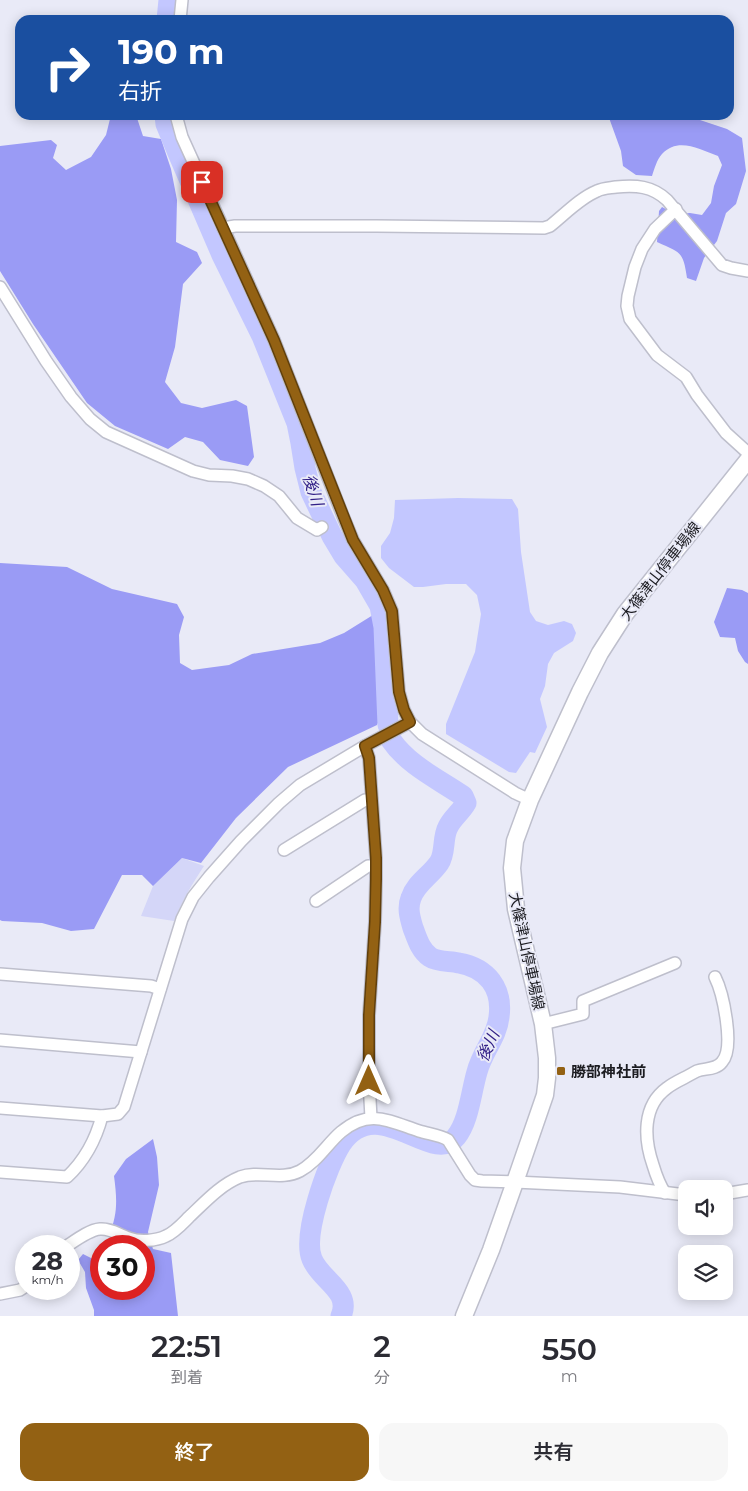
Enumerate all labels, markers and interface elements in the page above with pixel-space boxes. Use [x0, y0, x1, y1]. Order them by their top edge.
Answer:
text: 190 m [118, 30, 224, 73]
icon: right [35, 35, 100, 100]
text: 右折 [118, 78, 162, 105]
pin [181, 161, 223, 203]
icon: arrive [188, 168, 216, 196]
water label: 後川 [299, 472, 328, 510]
street label: 大篠津山停車場線 [616, 518, 704, 624]
street label: 大篠津山停車場線 [505, 890, 549, 1012]
water label: 後川 [473, 1026, 504, 1064]
position arrow [342, 1054, 394, 1106]
place label: 勝部神社前 [571, 1062, 646, 1081]
marker: 勝部神社前 [555, 1065, 567, 1077]
map controls [678, 1180, 733, 1300]
button: sound [678, 1180, 733, 1235]
speed limit sign: 30 [90, 1235, 155, 1300]
button: layers [678, 1245, 733, 1300]
text: 28 [32, 1246, 63, 1276]
text: km/h [31, 1272, 64, 1287]
text: 22:51 [151, 1328, 222, 1365]
text: 2 [373, 1328, 391, 1365]
text: 550 [542, 1331, 597, 1368]
text: m [561, 1367, 578, 1386]
text: 到着 [171, 1368, 203, 1387]
text: 分 [374, 1368, 390, 1387]
button: 終了 [20, 1423, 369, 1481]
button: 共有 [379, 1423, 728, 1481]

